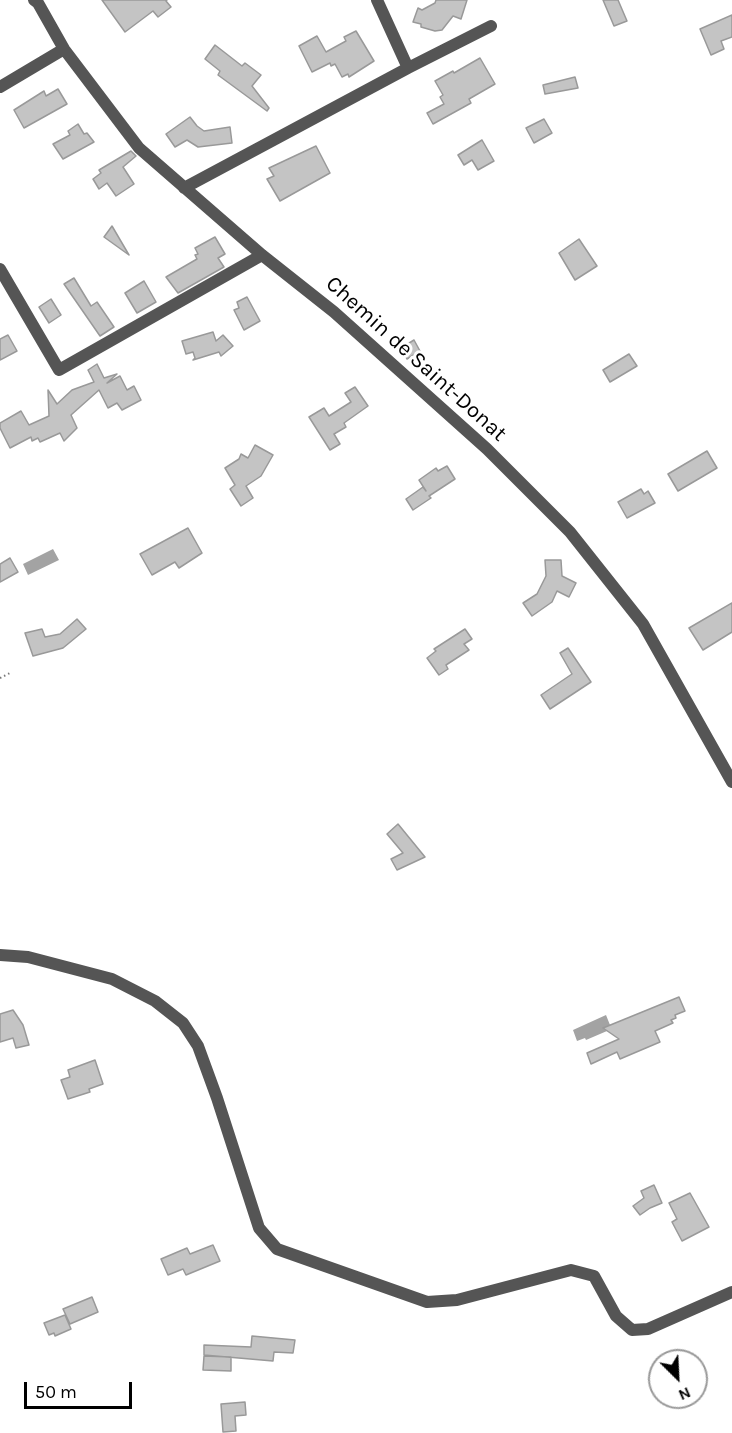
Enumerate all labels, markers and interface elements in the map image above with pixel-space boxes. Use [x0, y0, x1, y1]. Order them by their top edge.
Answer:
street label: Chemin de Saint-Donat [320, 271, 512, 447]
north arrow [648, 1349, 708, 1409]
scale bar [27, 1370, 135, 1408]
text: 50 m [35, 1381, 77, 1403]
text: N [676, 1383, 694, 1405]

